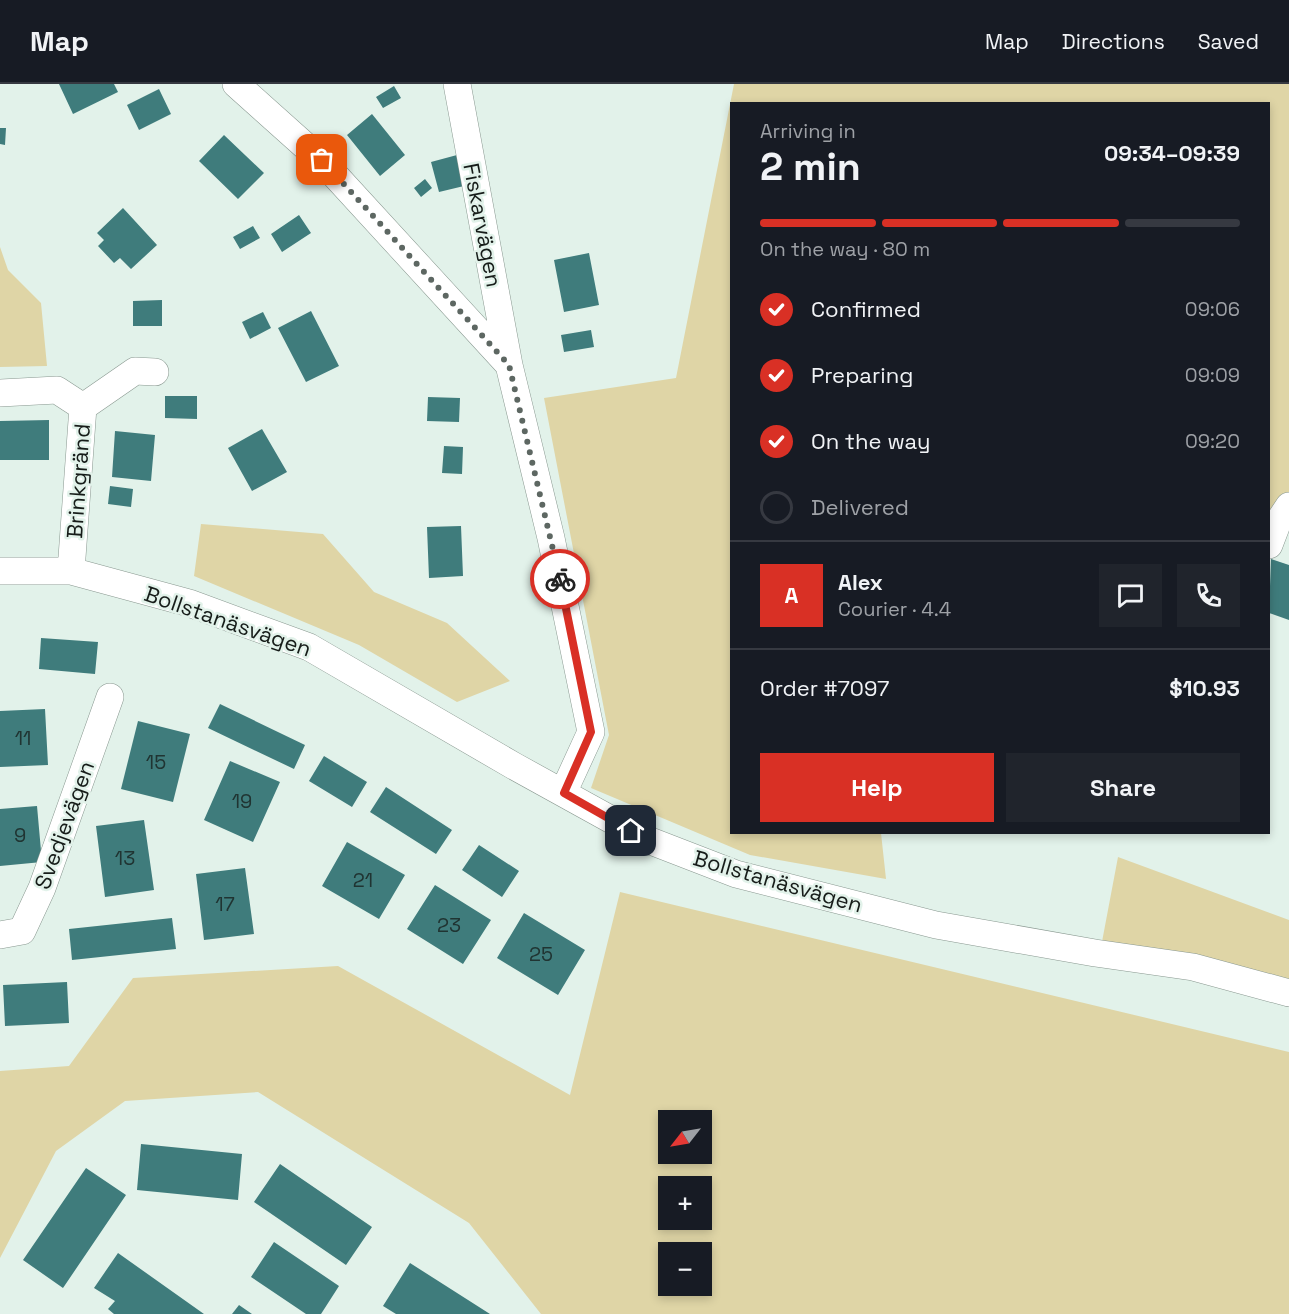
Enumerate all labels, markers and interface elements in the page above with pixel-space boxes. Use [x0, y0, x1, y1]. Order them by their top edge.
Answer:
text: Map [30, 23, 89, 59]
text: Map [985, 28, 1029, 55]
text: Directions [1062, 28, 1165, 55]
text: Saved [1198, 28, 1259, 55]
text: Arriving in [760, 118, 856, 144]
pin [296, 134, 347, 185]
text: 09:34–09:39 [1104, 139, 1240, 167]
text: 2 min [760, 142, 861, 191]
icon: bag [305, 143, 338, 176]
street label: Fiskarvägen [457, 161, 509, 289]
text: On the way · 80 m [760, 236, 930, 262]
icon: check [760, 293, 793, 326]
text: Confirmed [811, 295, 921, 323]
text: 09:06 [1185, 296, 1240, 322]
icon: check [760, 359, 793, 392]
text: Preparing [811, 361, 913, 389]
text: 09:09 [1185, 362, 1240, 388]
street label: Brinkgränd [60, 422, 96, 540]
icon: check [760, 425, 793, 458]
text: On the way [811, 427, 930, 455]
text: 09:20 [1185, 428, 1240, 454]
text: Delivered [811, 493, 909, 521]
courier [530, 549, 590, 609]
icon: bike [544, 563, 577, 596]
button: chat [1099, 564, 1162, 627]
button: phone [1177, 564, 1240, 627]
text: Alex [838, 568, 883, 596]
street label: Bollstanäsvägen [141, 579, 315, 663]
text: A [785, 581, 798, 609]
text: Courier · 4.4 [838, 596, 951, 622]
text: Order #7097 [760, 674, 889, 702]
text: $10.93 [1169, 674, 1240, 702]
house number: 11 [15, 725, 31, 751]
house number: 15 [146, 749, 166, 775]
button: Help [760, 753, 994, 822]
button: Share [1006, 753, 1240, 822]
street label: Svedjevägen [28, 757, 100, 893]
house number: 19 [232, 788, 252, 814]
pin [605, 805, 656, 856]
icon: home [614, 814, 647, 847]
house number: 9 [14, 822, 26, 848]
street label: Bollstanäsvägen [690, 843, 866, 919]
house number: 13 [115, 845, 135, 871]
house number: 21 [353, 867, 373, 893]
house number: 17 [215, 891, 235, 917]
house number: 23 [437, 912, 461, 938]
house number: 25 [529, 941, 553, 967]
north arrow [658, 1110, 712, 1164]
map controls [658, 1110, 712, 1296]
button: + [658, 1176, 712, 1230]
button: − [658, 1242, 712, 1296]

